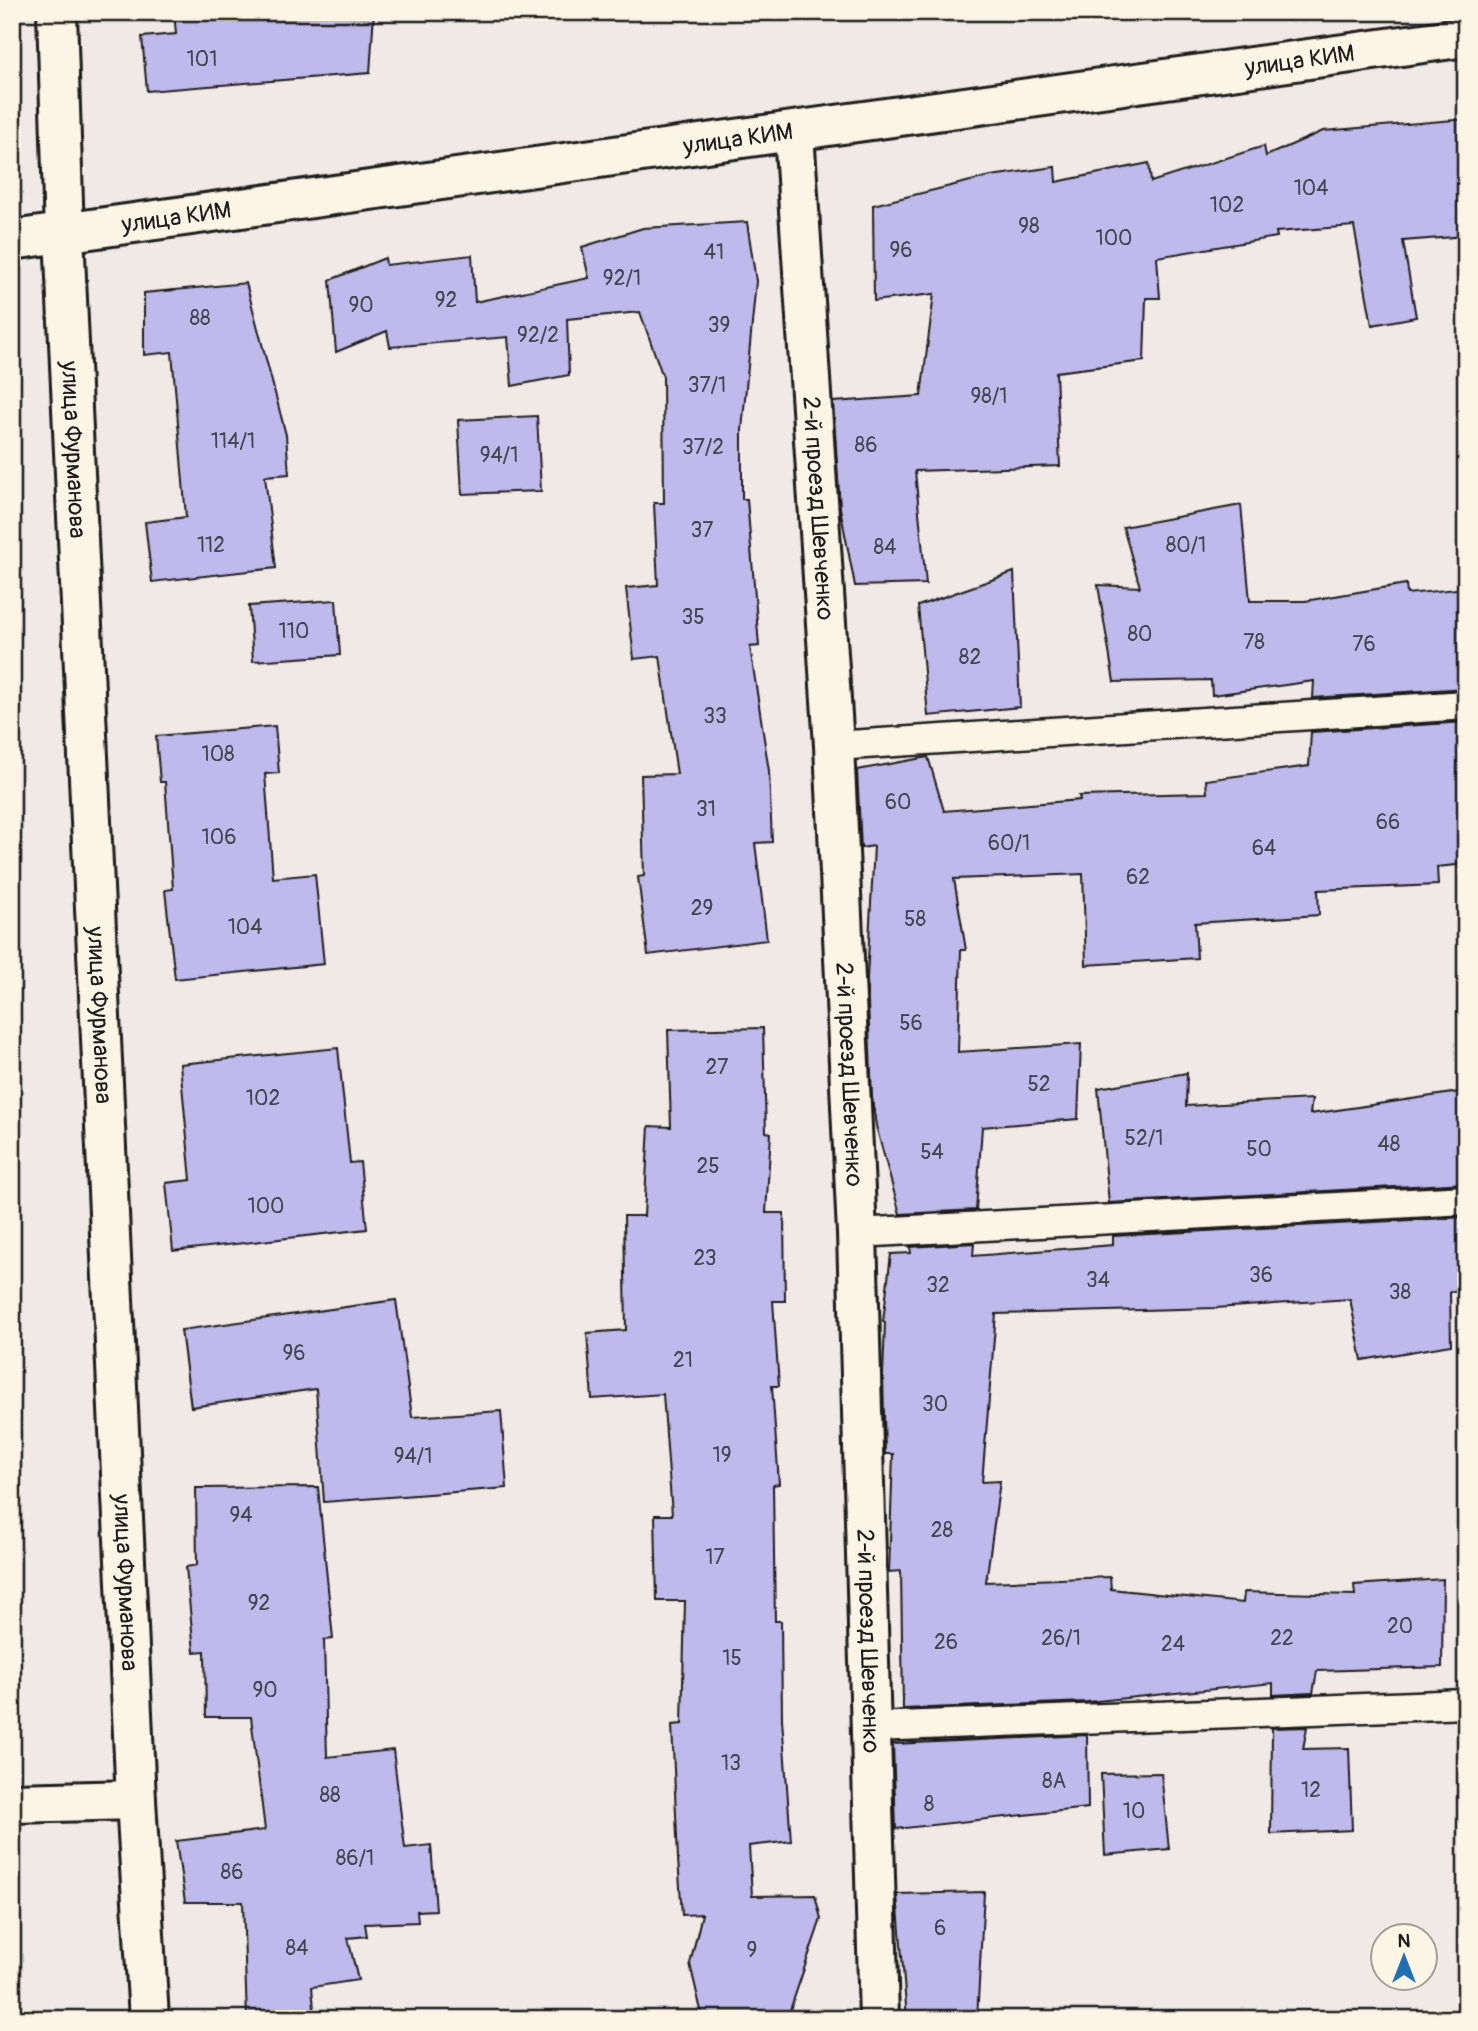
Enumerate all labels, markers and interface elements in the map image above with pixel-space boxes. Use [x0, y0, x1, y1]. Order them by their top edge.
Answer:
street label: улица КИМ [1242, 39, 1356, 83]
house number: 101 [187, 46, 217, 73]
street label: улица КИМ [680, 117, 795, 161]
house number: 104 [1294, 175, 1328, 202]
house number: 102 [1210, 192, 1244, 219]
street label: улица КИМ [119, 196, 233, 240]
house number: 98 [1018, 213, 1040, 240]
house number: 100 [1096, 225, 1132, 252]
house number: 96 [889, 237, 913, 264]
house number: 41 [704, 239, 724, 266]
house number: 92/1 [603, 265, 641, 292]
house number: 92 [435, 287, 457, 314]
house number: 90 [348, 292, 374, 319]
house number: 88 [189, 305, 211, 332]
house number: 39 [708, 312, 730, 339]
house number: 92/2 [517, 322, 559, 349]
street label: улица Фурманова [55, 359, 92, 539]
house number: 37/1 [688, 372, 726, 399]
house number: 98/1 [970, 383, 1008, 410]
street label: 2-й проезд Шевченко [796, 395, 840, 621]
house number: 114/1 [211, 428, 255, 455]
house number: 86 [855, 432, 877, 459]
house number: 37/2 [682, 434, 724, 461]
house number: 94/1 [480, 442, 518, 469]
house number: 37 [691, 517, 713, 544]
house number: 112 [197, 532, 225, 559]
house number: 80/1 [1166, 532, 1206, 559]
house number: 84 [874, 534, 896, 561]
house number: 35 [681, 604, 705, 631]
house number: 110 [279, 618, 309, 645]
house number: 80 [1128, 621, 1152, 648]
house number: 78 [1243, 629, 1265, 656]
house number: 76 [1352, 631, 1376, 658]
house number: 82 [959, 644, 981, 671]
house number: 33 [703, 703, 727, 730]
house number: 108 [201, 741, 235, 768]
house number: 60 [885, 789, 911, 816]
house number: 31 [696, 796, 716, 823]
house number: 66 [1376, 809, 1400, 836]
house number: 106 [202, 824, 236, 851]
house number: 60/1 [988, 830, 1030, 857]
house number: 64 [1252, 835, 1276, 862]
house number: 62 [1126, 864, 1150, 891]
house number: 29 [691, 895, 713, 922]
house number: 58 [904, 906, 926, 933]
house number: 104 [228, 914, 262, 941]
street label: улица Фурманова [81, 925, 118, 1104]
street label: 2-й проезд Шевченко [829, 962, 869, 1187]
house number: 56 [899, 1010, 923, 1037]
house number: 27 [706, 1054, 728, 1081]
house number: 52 [1027, 1071, 1051, 1098]
house number: 102 [246, 1085, 280, 1112]
house number: 52/1 [1125, 1125, 1163, 1152]
house number: 48 [1378, 1131, 1400, 1158]
house number: 50 [1246, 1136, 1272, 1163]
house number: 54 [920, 1139, 944, 1166]
house number: 25 [696, 1153, 720, 1180]
house number: 100 [248, 1193, 284, 1220]
house number: 23 [694, 1245, 716, 1272]
house number: 36 [1249, 1262, 1273, 1289]
house number: 34 [1086, 1267, 1110, 1294]
house number: 32 [926, 1272, 950, 1299]
house number: 38 [1389, 1279, 1411, 1306]
house number: 96 [282, 1340, 306, 1367]
house number: 21 [673, 1347, 693, 1374]
house number: 30 [922, 1391, 948, 1418]
house number: 19 [712, 1442, 732, 1469]
house number: 94/1 [394, 1443, 432, 1470]
street label: улица Фурманова [107, 1492, 144, 1672]
house number: 94 [230, 1502, 253, 1529]
house number: 28 [931, 1517, 953, 1544]
street label: 2-й проезд Шевченко [850, 1528, 886, 1754]
house number: 17 [705, 1544, 725, 1571]
house number: 92 [248, 1590, 270, 1617]
house number: 20 [1387, 1613, 1413, 1640]
house number: 26/1 [1041, 1625, 1081, 1652]
house number: 22 [1270, 1625, 1294, 1652]
house number: 26 [934, 1629, 958, 1656]
house number: 24 [1161, 1631, 1185, 1658]
house number: 15 [722, 1645, 742, 1672]
house number: 90 [252, 1677, 278, 1704]
house number: 13 [721, 1750, 741, 1777]
house number: 8А [1042, 1768, 1066, 1795]
house number: 12 [1301, 1777, 1321, 1804]
house number: 88 [319, 1782, 341, 1809]
house number: 8 [924, 1791, 934, 1818]
house number: 10 [1123, 1798, 1145, 1825]
house number: 86/1 [336, 1845, 374, 1872]
house number: 86 [221, 1859, 243, 1886]
house number: 6 [934, 1915, 946, 1942]
north arrow [1370, 1923, 1440, 1993]
text: N [1398, 1929, 1411, 1953]
house number: 84 [286, 1935, 308, 1962]
house number: 9 [747, 1937, 757, 1964]

